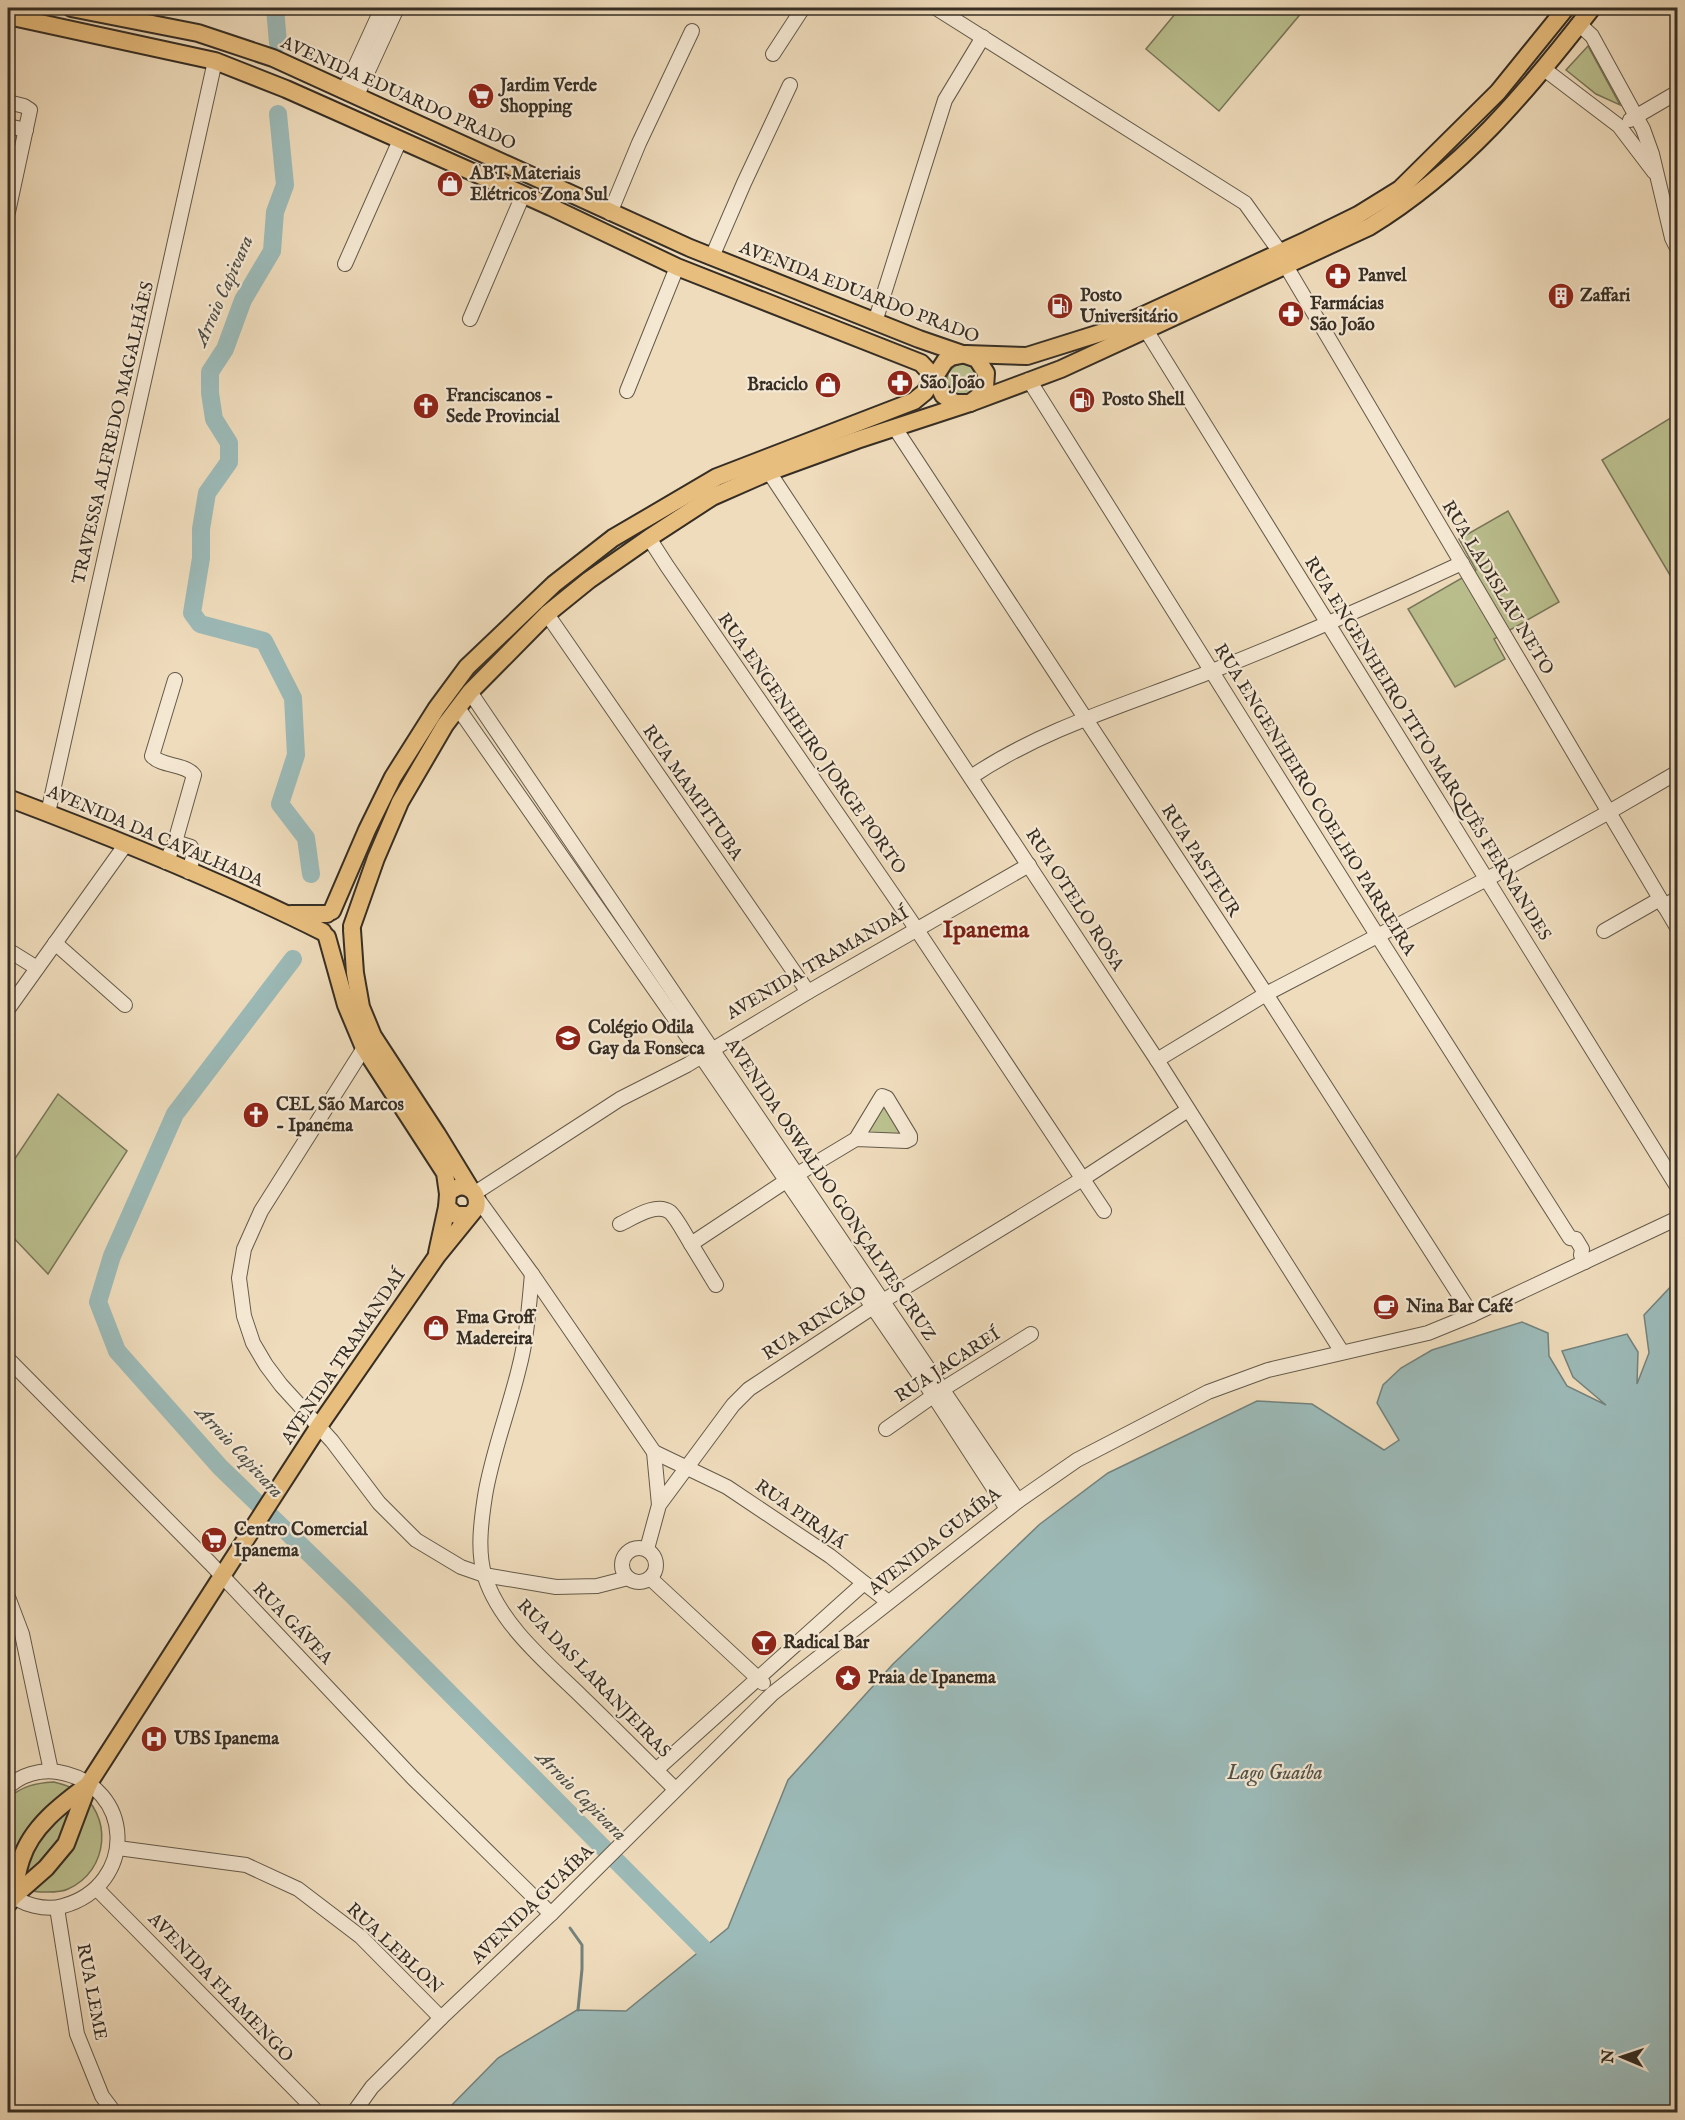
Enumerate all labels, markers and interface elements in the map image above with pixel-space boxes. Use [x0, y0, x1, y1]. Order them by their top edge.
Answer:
street label: AVENIDA EDUARDO PRADO [276, 31, 519, 156]
place label: Jardim Verde Shopping [498, 75, 598, 119]
supermarket icon: Jardim Verde Shopping [466, 81, 496, 111]
place label: ABT Materiais Elétricos Zona Sul [469, 163, 609, 207]
shop icon: ABT Materiais Elétricos Zona Sul [435, 169, 465, 199]
water label: Arroio Capivara [188, 232, 260, 352]
street label: AVENIDA EDUARDO PRADO [735, 236, 982, 349]
pharmacy icon: Panvel [1323, 261, 1353, 291]
place label: Panvel [1358, 265, 1408, 288]
street label: TRAVESSA ALFREDO MAGALHÃES [66, 279, 160, 587]
building icon: Zaffari [1546, 281, 1576, 311]
place label: Posto Universitário [1079, 285, 1178, 329]
place label: Zaffari [1580, 285, 1631, 308]
fuel station icon: Posto Universitário [1045, 291, 1075, 321]
place label: Farmácias São João [1310, 293, 1385, 337]
pharmacy icon: Farmácias São João [1276, 299, 1306, 329]
pharmacy icon: São João [885, 368, 915, 398]
shop icon: Braciclo [813, 370, 843, 400]
place label: São João [920, 372, 985, 395]
place label: Braciclo [747, 374, 808, 397]
place label: Franciscanos - Sede Provincial [446, 385, 561, 429]
fuel station icon: Posto Shell [1067, 385, 1097, 415]
place label: Posto Shell [1102, 389, 1186, 412]
church icon: Franciscanos - Sede Provincial [411, 391, 441, 421]
street label: RUA LADISLAU NETO [1436, 497, 1558, 679]
street label: RUA ENGENHEIRO TITO MARQUÊS FERNANDES [1298, 552, 1557, 945]
street label: RUA ENGENHEIRO JORGE PORTO [712, 609, 910, 879]
street label: RUA ENGENHEIRO COELHO PARREIRA [1208, 640, 1421, 961]
street label: RUA MAMPITUBA [637, 721, 748, 866]
street label: AVENIDA DA CAVALHADA [42, 780, 268, 893]
street label: RUA PASTEUR [1155, 801, 1246, 923]
street label: RUA OTELO ROSA [1019, 824, 1129, 976]
street label: AVENIDA TRAMANDAÍ [721, 900, 914, 1026]
district label: Ipanema [943, 915, 1030, 946]
place label: Colégio Odila Gay da Fonseca [588, 1017, 706, 1061]
school or university icon: Colégio Odila Gay da Fonseca [553, 1023, 583, 1053]
street label: AVENIDA OSWALDO GONÇALVES CRUZ [719, 1033, 941, 1346]
place label: CEL São Marcos - Ipanema [276, 1094, 404, 1138]
church icon: CEL São Marcos - Ipanema [241, 1100, 271, 1130]
street label: AVENIDA TRAMANDAÍ [274, 1263, 412, 1450]
street label: RUA RINCÃO [757, 1280, 872, 1366]
cafe icon: Nina Bar Café [1371, 1292, 1401, 1322]
place label: Nina Bar Café [1405, 1296, 1514, 1319]
place label: Fma Groff Madereira [456, 1307, 536, 1351]
shop icon: Fma Groff Madereira [421, 1313, 451, 1343]
street label: RUA JACAREÍ [890, 1321, 1006, 1409]
water label: Arroio Capivara [188, 1399, 289, 1504]
street label: RUA PIRAJÁ [750, 1473, 852, 1555]
street label: AVENIDA GUAÍBA [862, 1481, 1006, 1601]
place label: Centro Comercial Ipanema [234, 1519, 369, 1563]
supermarket icon: Centro Comercial Ipanema [199, 1525, 229, 1555]
street label: RUA GÁVEA [247, 1577, 339, 1671]
street label: RUA DAS LARANJEIRAS [511, 1595, 675, 1763]
bar icon: Radical Bar [749, 1628, 779, 1658]
place label: Radical Bar [783, 1632, 870, 1655]
place icon: Praia de Ipanema [833, 1663, 863, 1693]
place label: Praia de Ipanema [868, 1667, 997, 1690]
hospital icon: UBS Ipanema [139, 1724, 169, 1754]
place label: UBS Ipanema [173, 1728, 280, 1751]
water label: Arroio Capivara [529, 1744, 632, 1847]
water label: Lago Guaíba [1226, 1761, 1323, 1787]
street label: AVENIDA GUAÍBA [465, 1839, 600, 1970]
street label: RUA LEBLON [341, 1898, 447, 2000]
street label: AVENIDA FLAMENGO [142, 1908, 298, 2068]
street label: RUA LEME [70, 1942, 112, 2042]
north arrow [1592, 2027, 1652, 2087]
text: N [1599, 2049, 1619, 2065]

